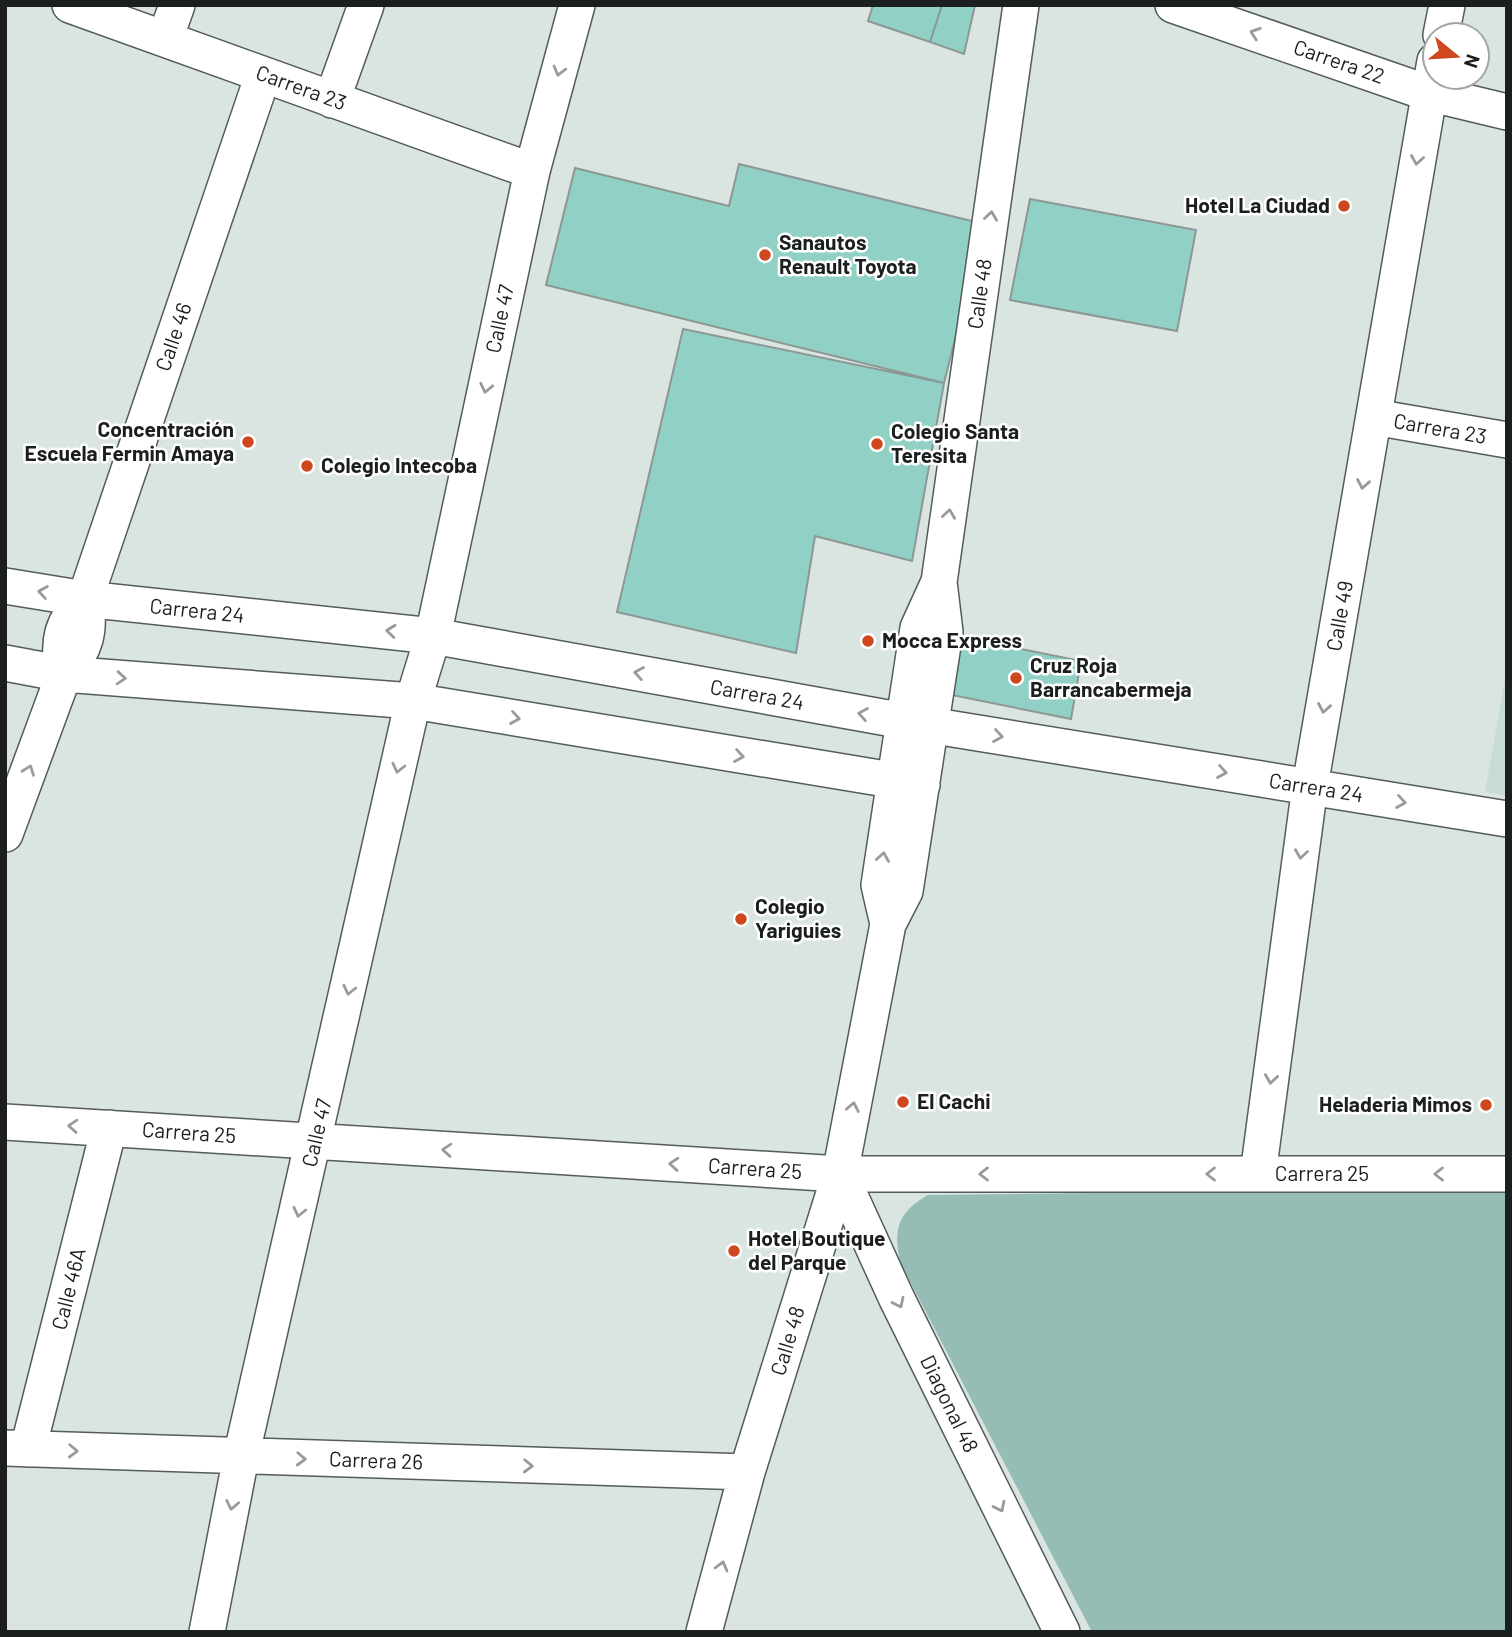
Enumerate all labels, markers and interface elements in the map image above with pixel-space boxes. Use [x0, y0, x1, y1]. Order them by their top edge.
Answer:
north arrow [1421, 21, 1491, 91]
one-way arrow [1249, 27, 1261, 41]
street label: Carrera 22 [1291, 33, 1388, 88]
text: N [1460, 52, 1486, 71]
street label: Carrera 23 [253, 59, 350, 114]
one-way arrow [553, 65, 567, 77]
one-way arrow [1410, 155, 1425, 166]
place label: Hotel La Ciudad [1185, 192, 1330, 217]
marker: Hotel La Ciudad [1336, 198, 1352, 214]
one-way arrow [983, 211, 998, 222]
place label: Sanautos Renault Toyota [779, 229, 917, 278]
marker: Sanautos Renault Toyota [757, 247, 773, 263]
street label: Calle 48 [961, 257, 996, 331]
street label: Calle 47 [479, 282, 518, 355]
street label: Calle 46 [149, 299, 196, 374]
one-way arrow [479, 382, 494, 394]
street label: Carrera 23 [1392, 407, 1489, 448]
place label: Concentración Escuela Fermin Amaya [24, 416, 234, 465]
place label: Colegio Santa Teresita [891, 418, 1019, 467]
marker: Concentración Escuela Fermin Amaya [240, 434, 256, 450]
marker: Colegio Santa Teresita [869, 436, 885, 452]
place label: Colegio Intecoba [321, 452, 477, 477]
marker: Colegio Intecoba [299, 458, 315, 474]
one-way arrow [1356, 478, 1371, 490]
one-way arrow [941, 509, 956, 520]
street label: Calle 49 [1320, 579, 1357, 653]
one-way arrow [37, 585, 49, 600]
street label: Carrera 24 [149, 592, 246, 627]
one-way arrow [385, 624, 397, 639]
place label: Mocca Express [882, 627, 1022, 652]
marker: Mocca Express [860, 633, 876, 649]
place label: Cruz Roja Barrancabermeja [1030, 652, 1192, 701]
one-way arrow [633, 666, 645, 681]
one-way arrow [116, 670, 127, 685]
marker: Cruz Roja Barrancabermeja [1008, 670, 1024, 686]
street label: Carrera 24 [708, 673, 806, 714]
one-way arrow [1317, 702, 1332, 714]
one-way arrow [857, 707, 869, 722]
one-way arrow [509, 710, 521, 725]
one-way arrow [992, 728, 1004, 743]
one-way arrow [733, 748, 745, 763]
one-way arrow [392, 762, 407, 774]
one-way arrow [21, 764, 35, 776]
one-way arrow [1217, 764, 1228, 779]
street label: Carrera 24 [1267, 767, 1365, 806]
one-way arrow [1396, 794, 1407, 809]
one-way arrow [1293, 848, 1308, 860]
one-way arrow [875, 851, 890, 863]
place label: Colegio Yariguies [755, 893, 841, 942]
marker: Colegio Yariguies [733, 911, 749, 927]
one-way arrow [343, 984, 357, 996]
one-way arrow [1263, 1074, 1278, 1085]
place label: El Cachi [917, 1088, 991, 1113]
place label: Heladeria Mimos [1319, 1091, 1472, 1116]
marker: El Cachi [895, 1094, 911, 1110]
street label: Calle 47 [296, 1096, 336, 1169]
marker: Heladeria Mimos [1478, 1097, 1494, 1113]
one-way arrow [844, 1101, 859, 1113]
street label: Carrera 25 [141, 1116, 237, 1147]
one-way arrow [67, 1119, 78, 1134]
one-way arrow [441, 1143, 452, 1158]
street label: Carrera 25 [707, 1152, 803, 1183]
one-way arrow [668, 1157, 679, 1172]
street label: Carrera 25 [1275, 1160, 1369, 1185]
one-way arrow [978, 1166, 988, 1182]
one-way arrow [1205, 1166, 1216, 1182]
one-way arrow [1433, 1166, 1443, 1182]
one-way arrow [292, 1206, 307, 1218]
place label: Hotel Boutique del Parque [748, 1225, 886, 1274]
marker: Hotel Boutique del Parque [726, 1243, 742, 1259]
street label: Calle 46A [45, 1245, 90, 1332]
one-way arrow [891, 1296, 905, 1308]
street label: Calle 48 [764, 1303, 809, 1378]
street label: Diagonal 48 [916, 1351, 985, 1456]
one-way arrow [68, 1443, 79, 1458]
street label: Carrera 26 [328, 1445, 424, 1474]
one-way arrow [296, 1451, 307, 1466]
one-way arrow [523, 1458, 534, 1473]
one-way arrow [225, 1499, 240, 1511]
one-way arrow [992, 1500, 1006, 1512]
one-way arrow [713, 1560, 728, 1572]

